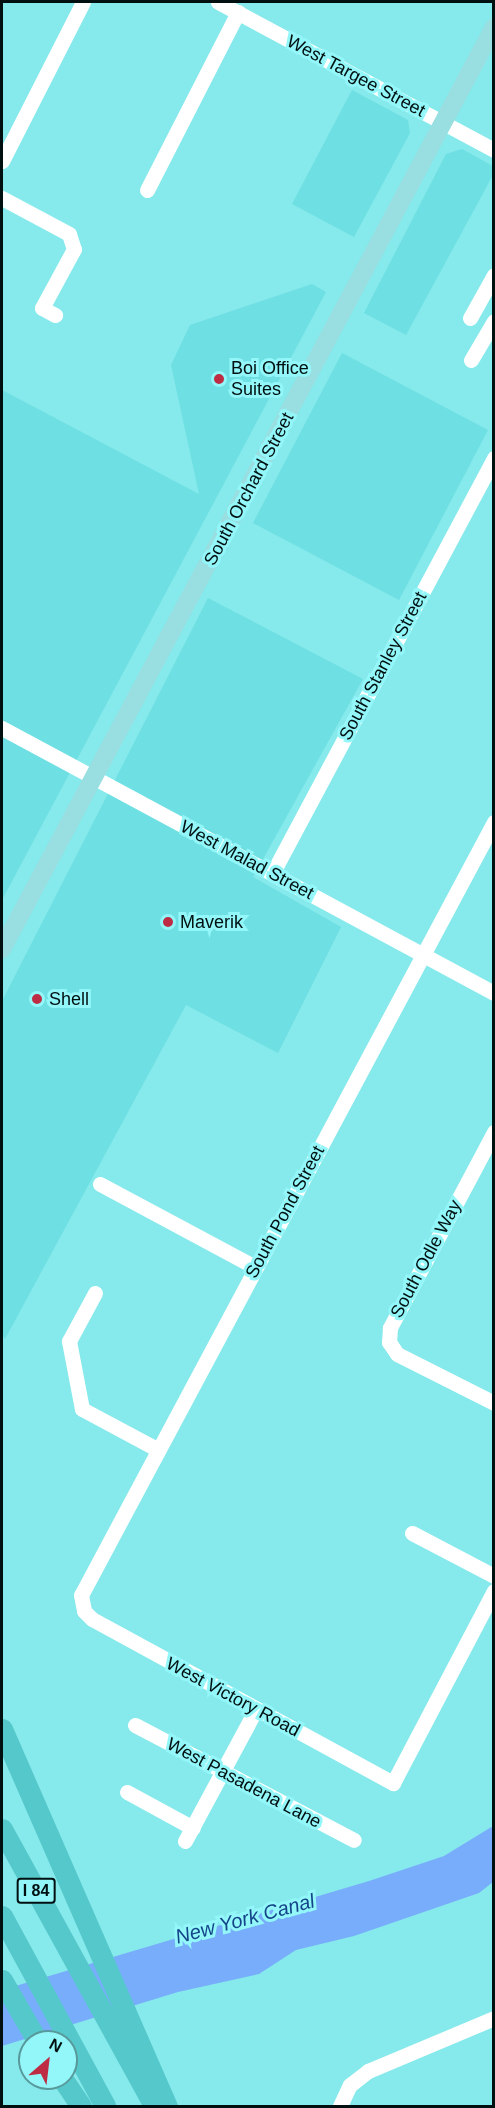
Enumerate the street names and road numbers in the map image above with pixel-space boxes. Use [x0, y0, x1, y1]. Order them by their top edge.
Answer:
street label: West Targee Street [283, 30, 429, 122]
street label: South Orchard Street [200, 409, 298, 569]
street label: South Stanley Street [335, 588, 431, 744]
street label: West Malad Street [177, 816, 317, 904]
street label: South Pond Street [241, 1142, 329, 1282]
street label: South Odle Way [386, 1196, 466, 1322]
street label: West Victory Road [162, 1653, 304, 1741]
street label: West Pasadena Lane [163, 1733, 325, 1833]
road number: I 84 [16, 1878, 56, 1904]

